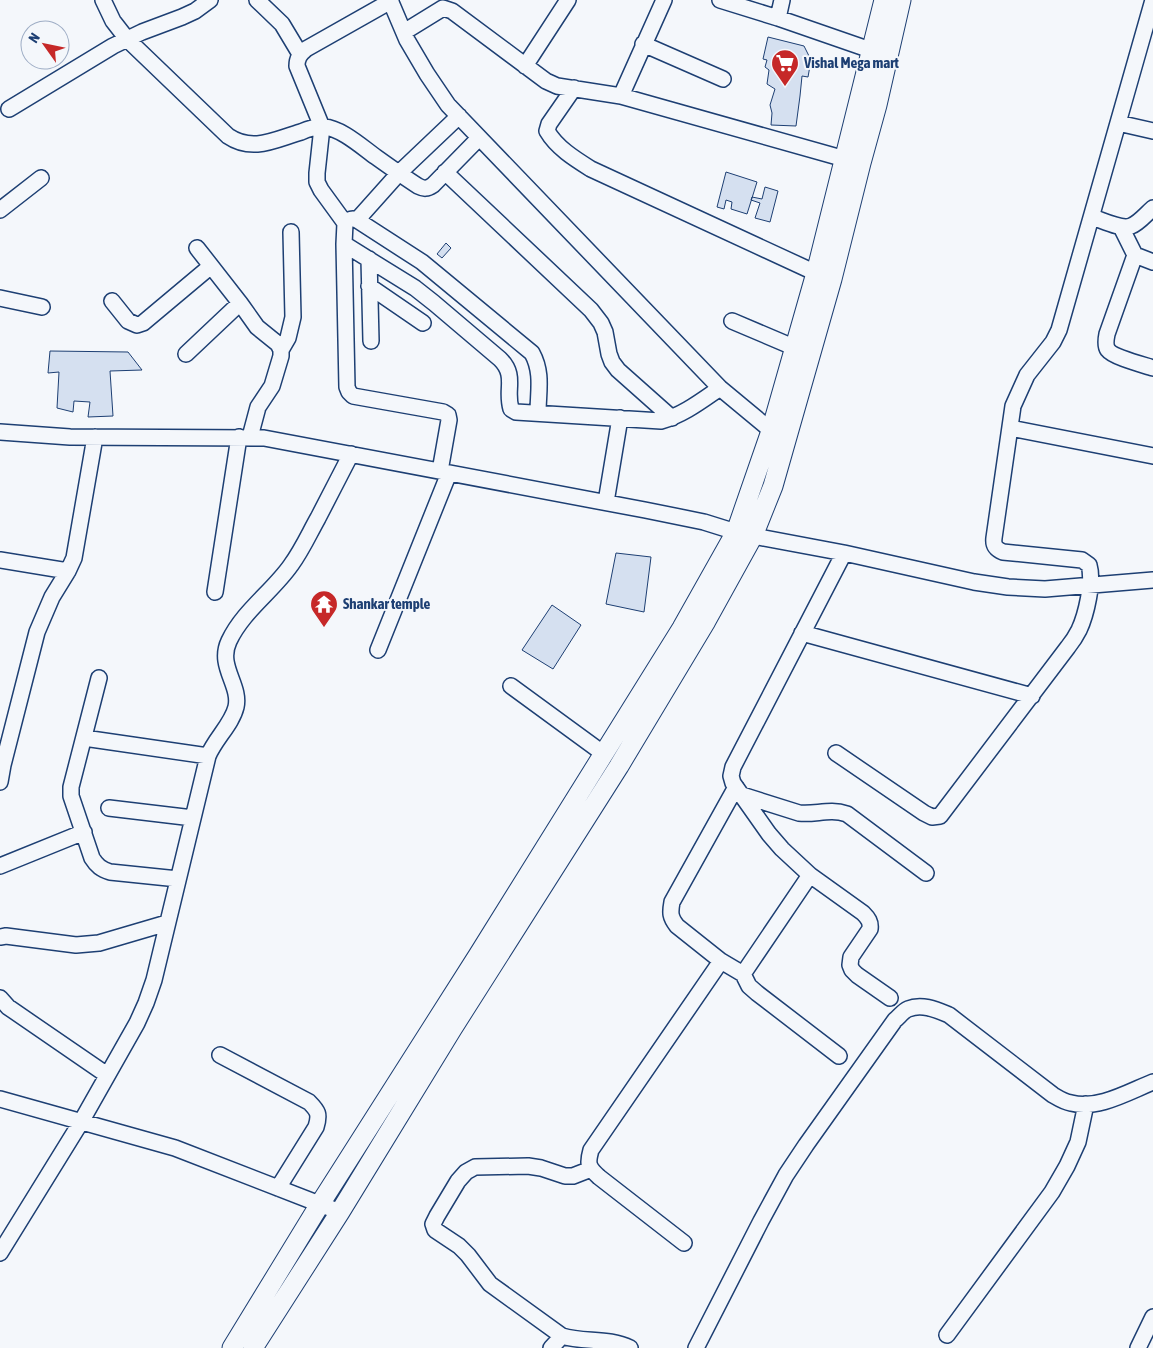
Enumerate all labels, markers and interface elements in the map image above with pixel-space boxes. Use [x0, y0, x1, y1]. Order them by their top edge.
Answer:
north arrow [20, 20, 70, 70]
text: N [25, 30, 43, 46]
supermarket icon: Vishal Mega mart [770, 48, 800, 87]
place label: Vishal Mega mart [803, 54, 899, 71]
temple icon: Shankar temple [309, 589, 339, 628]
place label: Shankar temple [343, 595, 431, 612]

